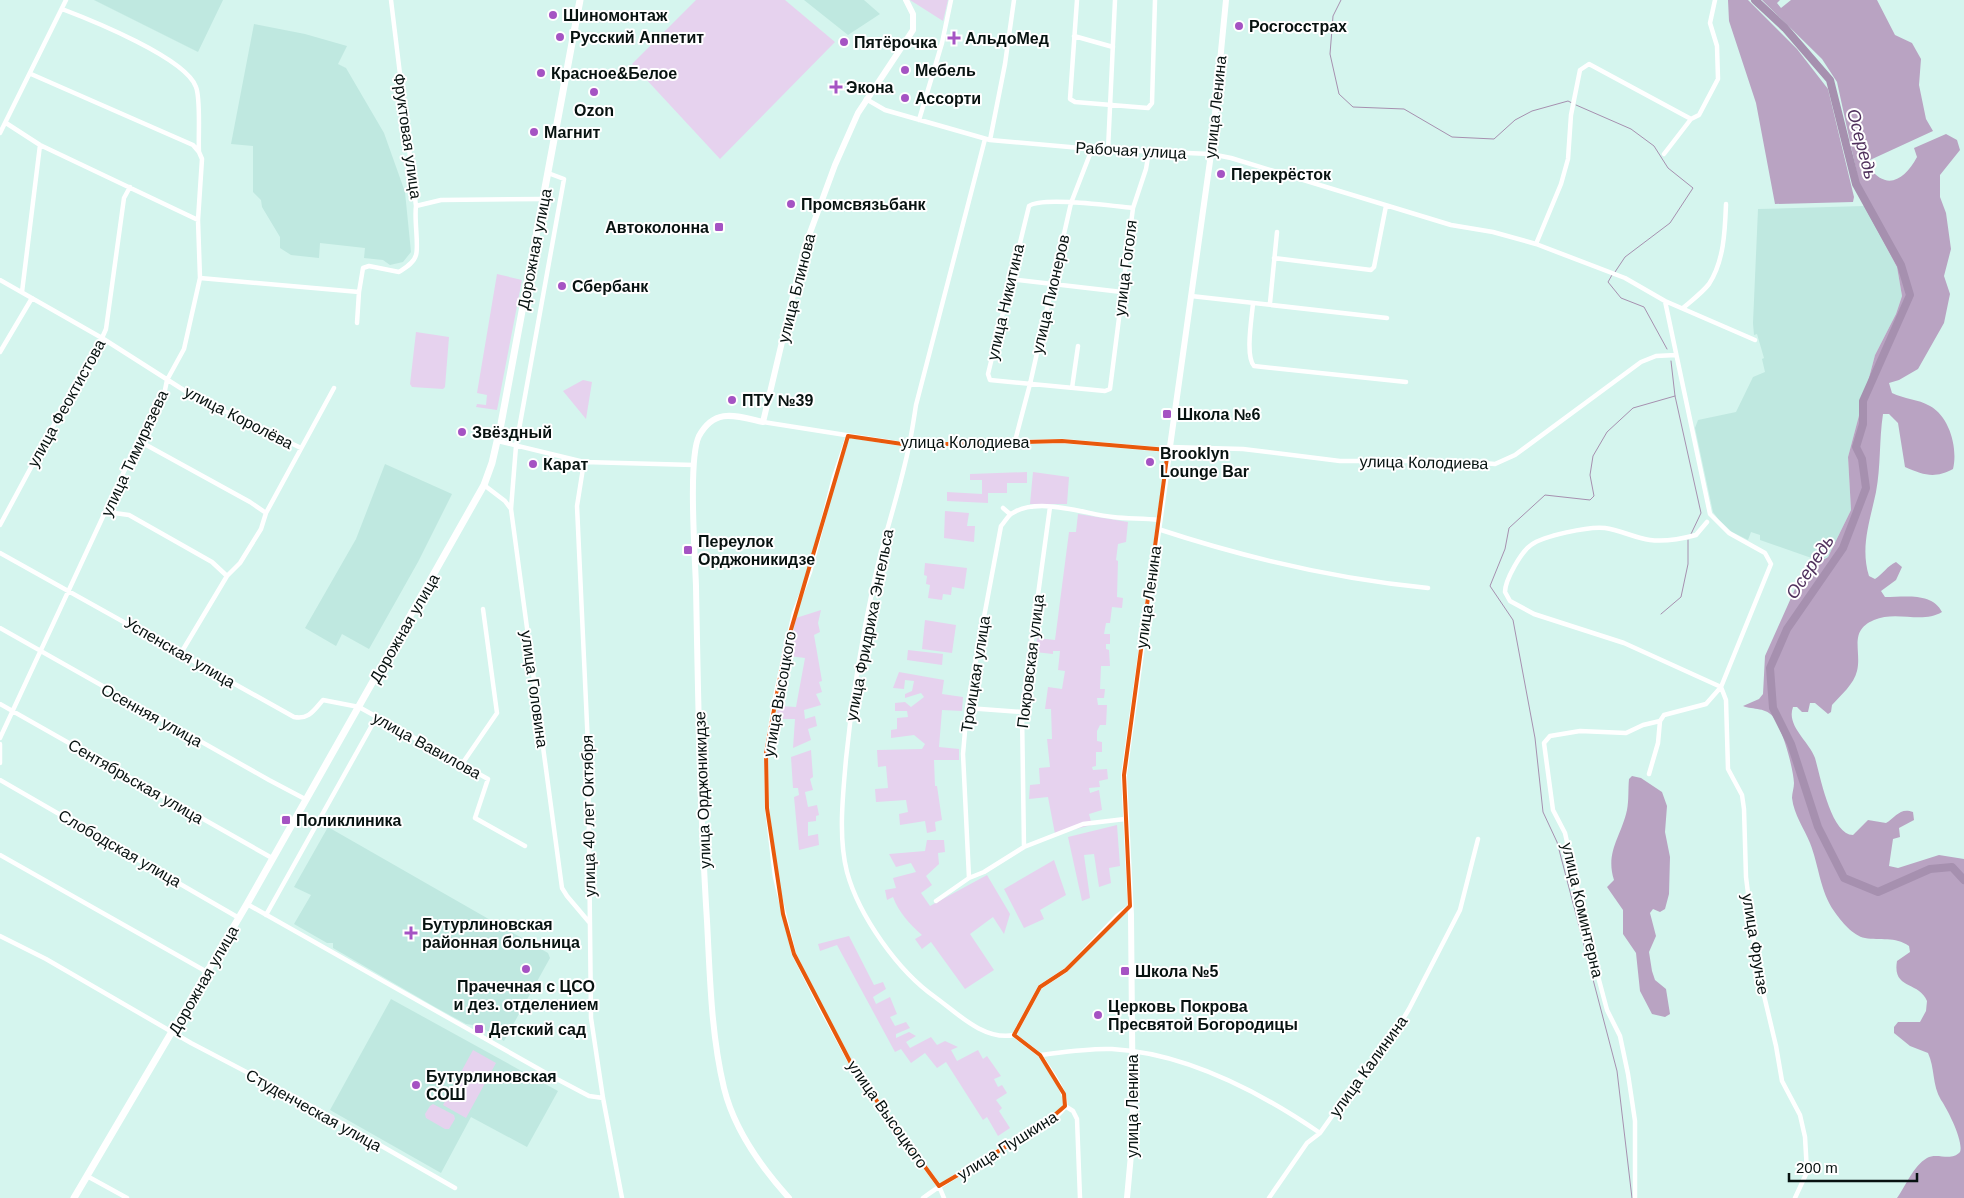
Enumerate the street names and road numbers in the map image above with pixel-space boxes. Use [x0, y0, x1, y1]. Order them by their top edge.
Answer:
street label: улица Ленина [1202, 55, 1229, 159]
street label: Фруктовая улица [390, 72, 425, 200]
street label: Рабочая улица [1075, 139, 1187, 162]
street label: Дорожная улица [514, 187, 555, 311]
street label: улица Гоголя [1111, 219, 1140, 317]
street label: улица Блинова [775, 232, 818, 345]
street label: улица Пионеров [1029, 233, 1072, 355]
street label: улица Никитина [984, 242, 1027, 362]
street label: улица Феоктистова [24, 336, 109, 470]
street label: улица Королёва [182, 383, 296, 452]
street label: улица Тимирязева [98, 387, 171, 519]
street label: улица Колодиева [901, 434, 1029, 451]
street label: улица Колодиева [1359, 453, 1489, 472]
street label: улица Фридриха Энгельса [842, 527, 897, 723]
street label: улица Ленина [1133, 545, 1164, 649]
street label: Дорожная улица [366, 571, 443, 686]
street label: Покровская улица [1014, 593, 1047, 729]
street label: Успенская улица [121, 614, 238, 691]
street label: Троицкая улица [958, 614, 993, 734]
street label: улица Головина [518, 629, 551, 749]
street label: улица Высоцкого [760, 630, 799, 758]
street label: Осенняя улица [98, 681, 205, 750]
street label: улица Вавилова [370, 709, 484, 782]
street label: улица Орджоникидзе [691, 711, 714, 869]
street label: улица 40 лет Октября [579, 735, 598, 897]
street label: Сентябрьская улица [65, 736, 206, 827]
street label: Слободская улица [56, 806, 184, 890]
street label: улица Коминтерна [1559, 841, 1606, 979]
street label: улица Фрунзе [1739, 892, 1772, 996]
street label: Дорожная улица [165, 923, 242, 1038]
street label: улица Калинина [1326, 1013, 1411, 1120]
street label: улица Ленина [1124, 1054, 1141, 1158]
street label: улица Высоцкого [844, 1057, 931, 1171]
street label: Студенческая улица [243, 1066, 385, 1155]
street label: улица Пушкина [954, 1108, 1060, 1183]

